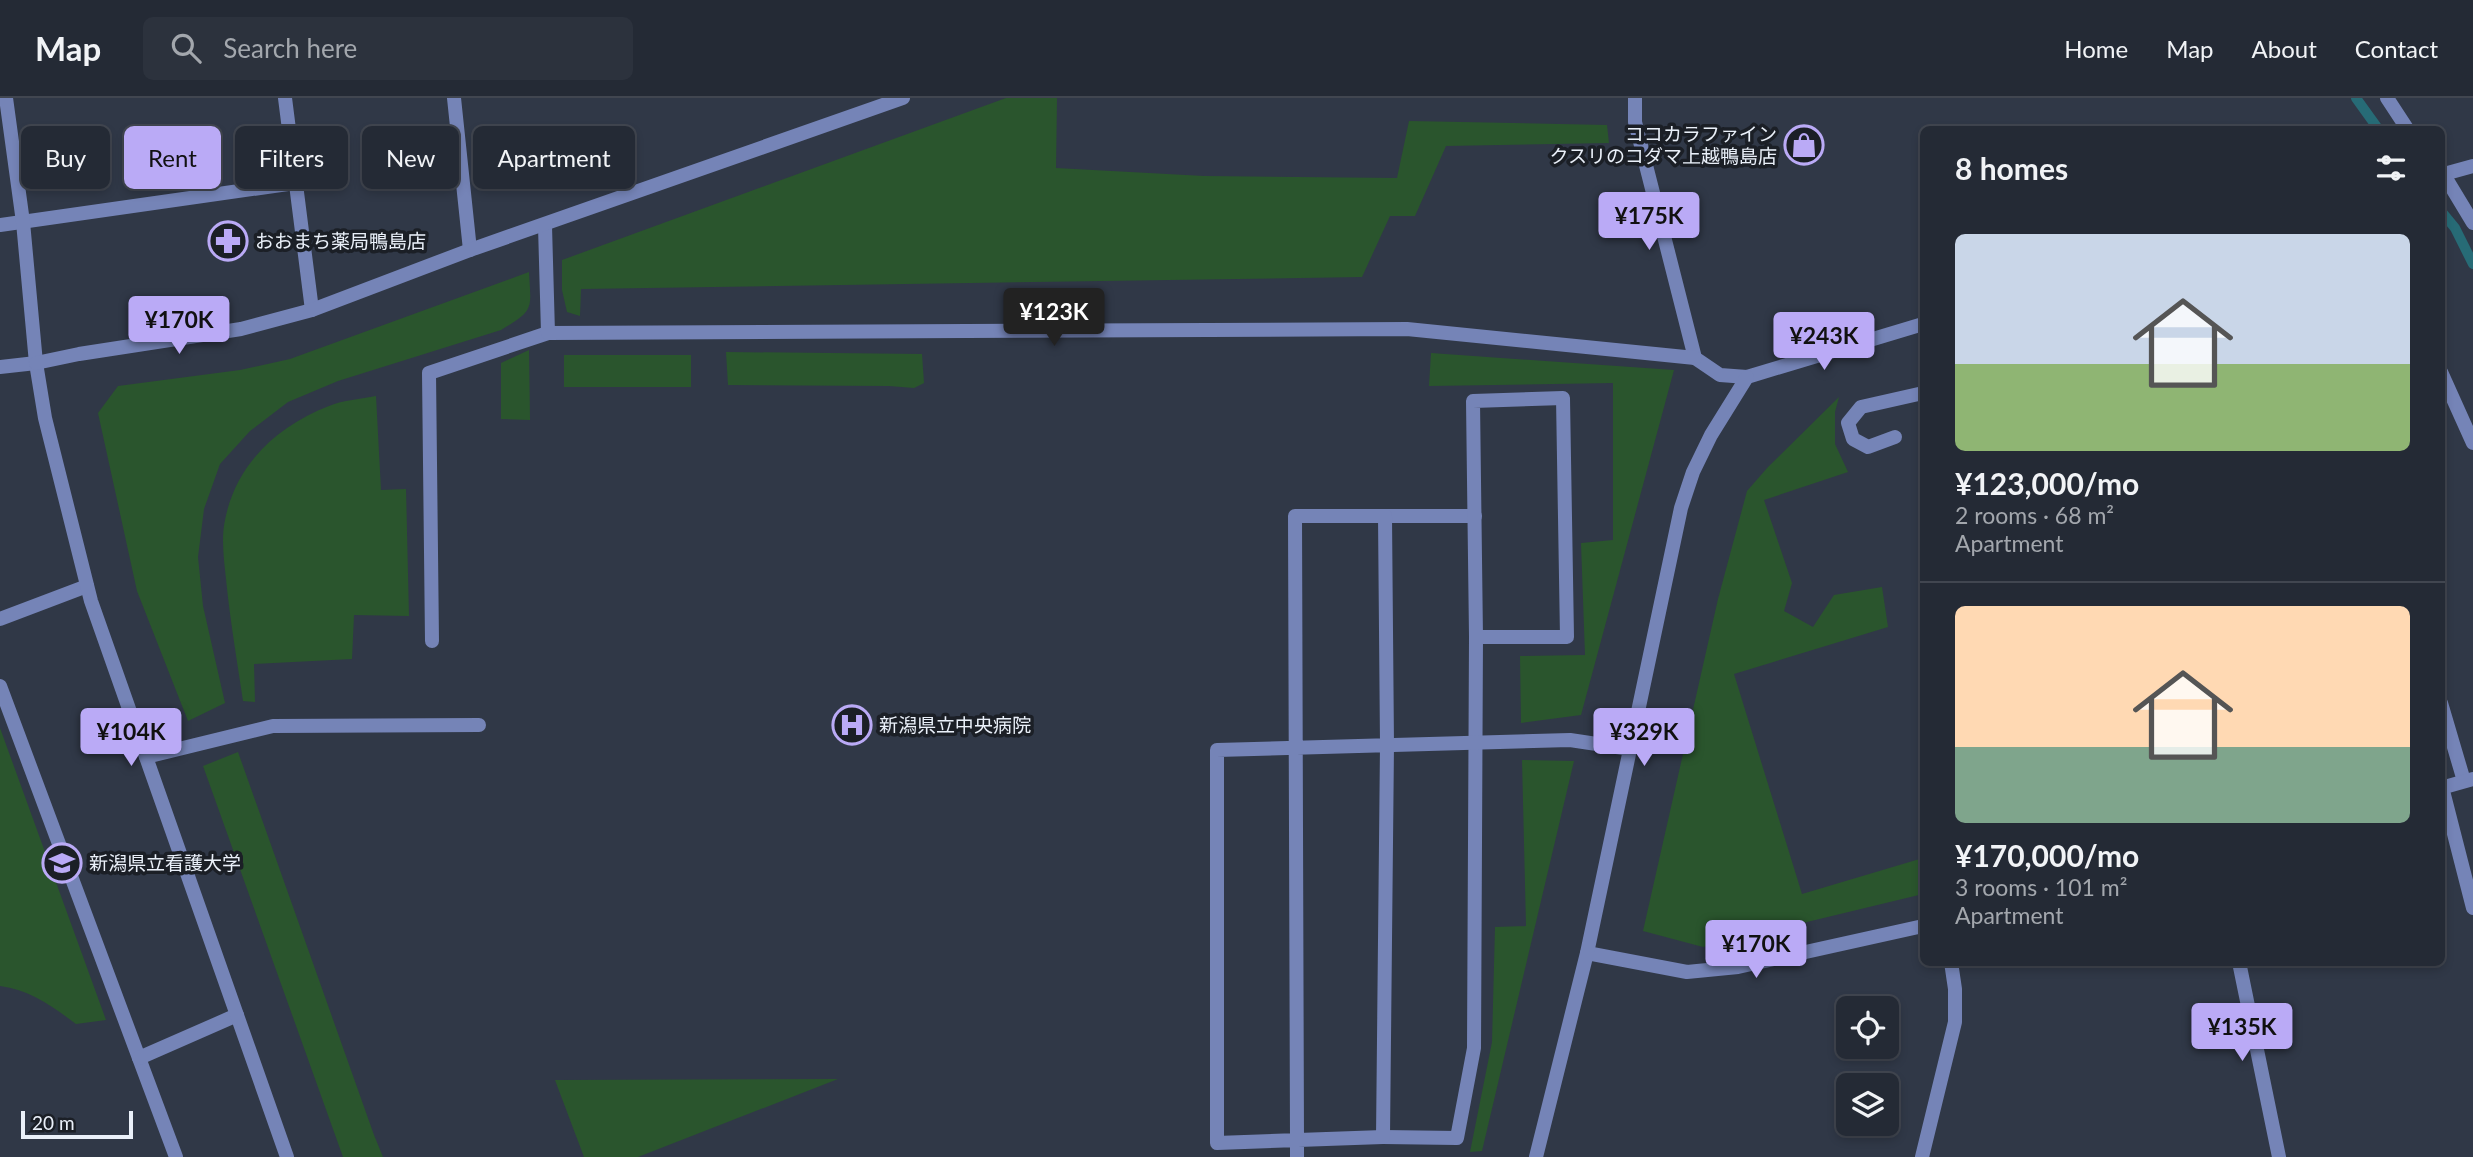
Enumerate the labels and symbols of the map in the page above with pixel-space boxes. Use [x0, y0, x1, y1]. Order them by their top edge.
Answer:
place label: ココカラファイン クスリのコダマ上越鴨島店 [1550, 122, 1777, 167]
shop icon: ココカラファイン クスリのコダマ上越鴨島店 [1783, 124, 1825, 166]
pin: ¥175K [1600, 192, 1698, 252]
pharmacy icon: おおまち薬局鴨島店 [207, 220, 249, 262]
place label: おおまち薬局鴨島店 [255, 229, 426, 252]
pin: ¥123K [1005, 288, 1103, 348]
pin: ¥170K [130, 296, 228, 356]
pin: ¥243K [1775, 313, 1873, 372]
hospital icon: 新潟県立中央病院 [831, 704, 873, 746]
pin: ¥104K [82, 708, 180, 768]
pin: ¥329K [1595, 708, 1693, 768]
place label: 新潟県立中央病院 [879, 713, 1031, 736]
school or university icon: 新潟県立看護大学 [41, 842, 83, 884]
place label: 新潟県立看護大学 [89, 851, 241, 874]
pin: ¥170K [1707, 920, 1805, 980]
pin: ¥135K [2193, 1004, 2291, 1063]
scale bar [21, 1108, 133, 1140]

